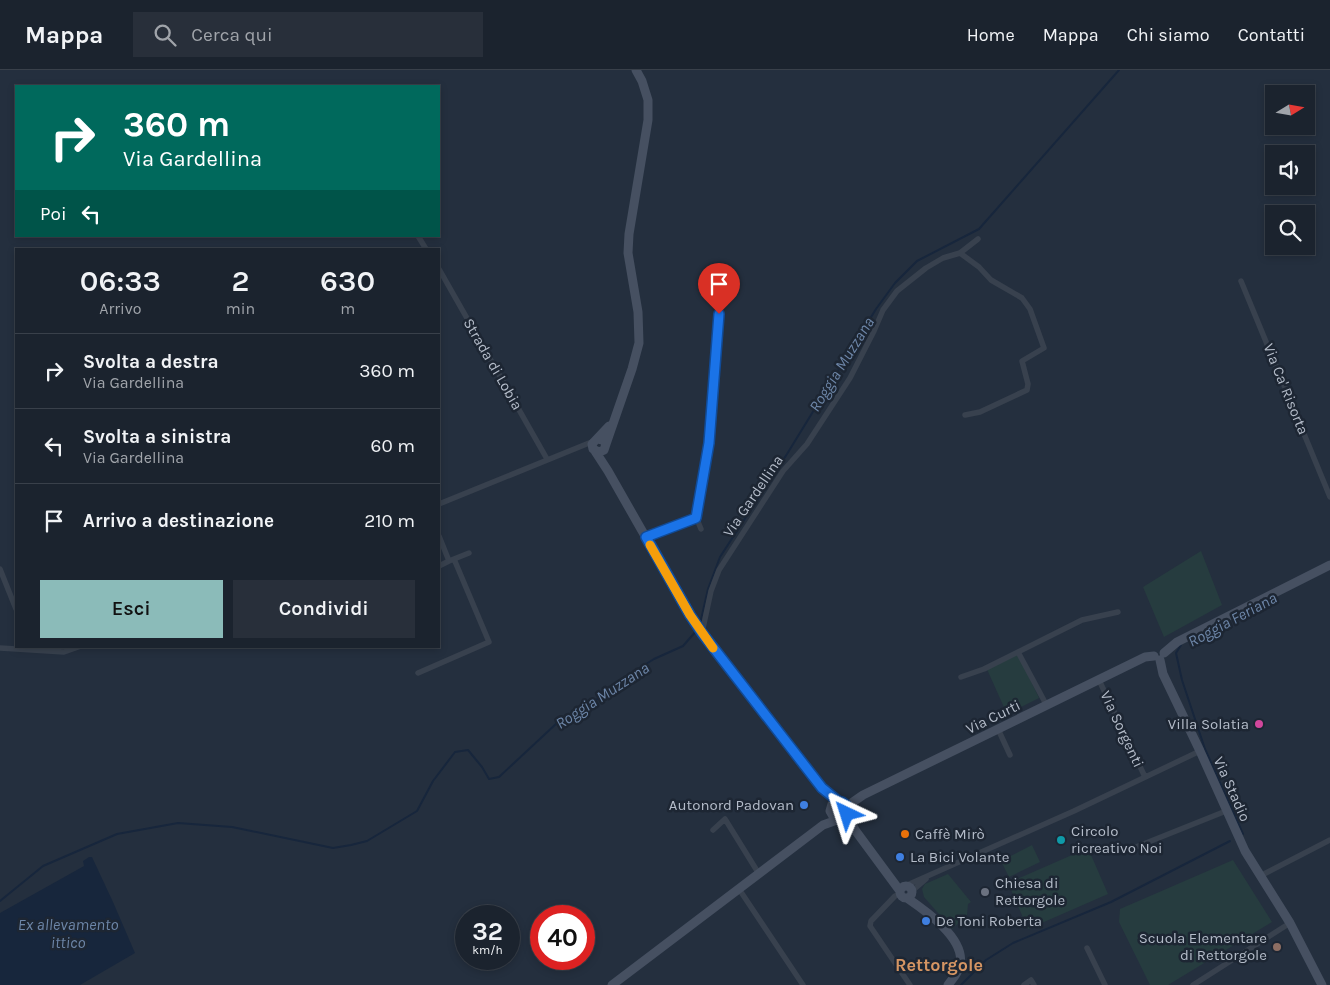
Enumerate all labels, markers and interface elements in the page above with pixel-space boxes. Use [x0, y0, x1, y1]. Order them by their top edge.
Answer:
search box [133, 12, 483, 57]
text: Mappa [25, 21, 103, 49]
icon: search [151, 21, 179, 49]
text: Cerca qui [191, 24, 273, 46]
text: Home [967, 24, 1015, 46]
text: Mappa [1043, 24, 1099, 46]
text: Chi siamo [1127, 24, 1210, 46]
text: Contatti [1238, 24, 1305, 46]
north arrow [1265, 85, 1315, 135]
map controls [1265, 85, 1315, 255]
text: 360 m [123, 104, 230, 145]
icon: right [40, 105, 105, 170]
button: sound [1265, 145, 1315, 195]
text: Via Gardellina [123, 146, 262, 172]
icon: left [77, 200, 105, 228]
text: Poi [40, 203, 67, 225]
button: search [1265, 205, 1315, 255]
text: 06:33 [80, 263, 161, 299]
text: 2 [232, 263, 250, 299]
text: 630 [320, 263, 375, 299]
pin [698, 263, 740, 314]
icon: arrive [705, 270, 733, 298]
text: Arrivo [99, 299, 142, 318]
text: min [226, 299, 255, 318]
text: m [340, 299, 355, 318]
water label: Roggia Muzzana [805, 313, 878, 415]
street label: Strada di Lobia [459, 315, 527, 413]
street label: Via Ca' Risorta [1260, 341, 1312, 437]
text: Svolta a destra [83, 351, 219, 373]
icon: right [40, 357, 68, 385]
text: 360 m [359, 360, 415, 382]
text: Via Gardellina [83, 373, 184, 392]
text: Svolta a sinistra [83, 426, 231, 448]
icon: left [40, 432, 68, 460]
text: 60 m [371, 435, 415, 457]
text: Via Gardellina [83, 448, 184, 467]
street label: Via Gardellina [719, 452, 787, 540]
icon: arrive [40, 507, 68, 535]
text: Arrivo a destinazione [83, 510, 274, 532]
text: 210 m [364, 510, 415, 532]
button: Esci [40, 580, 223, 638]
button: Condividi [233, 580, 415, 638]
water label: Roggia Feriana [1185, 588, 1280, 651]
water label: Roggia Muzzana [552, 658, 653, 733]
street label: Via Sorgenti [1096, 688, 1148, 770]
street label: Via Curti [963, 696, 1023, 738]
place label: Villa Solatia [1168, 715, 1249, 733]
marker: Villa Solatia [1253, 718, 1265, 730]
street label: Via Stadio [1210, 754, 1254, 824]
position arrow [820, 787, 872, 839]
place label: Autonord Padovan [669, 796, 794, 814]
marker: Autonord Padovan [798, 799, 810, 811]
place label: Circolo ricreativo Noi [1071, 822, 1162, 857]
place label: Caffè Mirò [915, 825, 985, 843]
marker: Caffè Mirò [899, 828, 911, 840]
marker: Circolo ricreativo Noi [1055, 834, 1067, 846]
place label: La Bici Volante [910, 848, 1009, 866]
marker: La Bici Volante [894, 851, 906, 863]
place label: Chiesa di Rettorgole [995, 874, 1065, 909]
marker: Chiesa di Rettorgole [979, 886, 991, 898]
speed limit sign: 40 [530, 905, 595, 970]
place label: De Toni Roberta [936, 912, 1042, 930]
water label: Ex allevamento ittico [18, 915, 118, 952]
marker: De Toni Roberta [920, 915, 932, 927]
text: 32 [472, 917, 503, 946]
place label: Scuola Elementare di Rettorgole [1139, 929, 1267, 964]
marker: Scuola Elementare di Rettorgole [1271, 941, 1283, 953]
text: km/h [472, 943, 503, 957]
district label: Rettorgole [895, 954, 983, 976]

